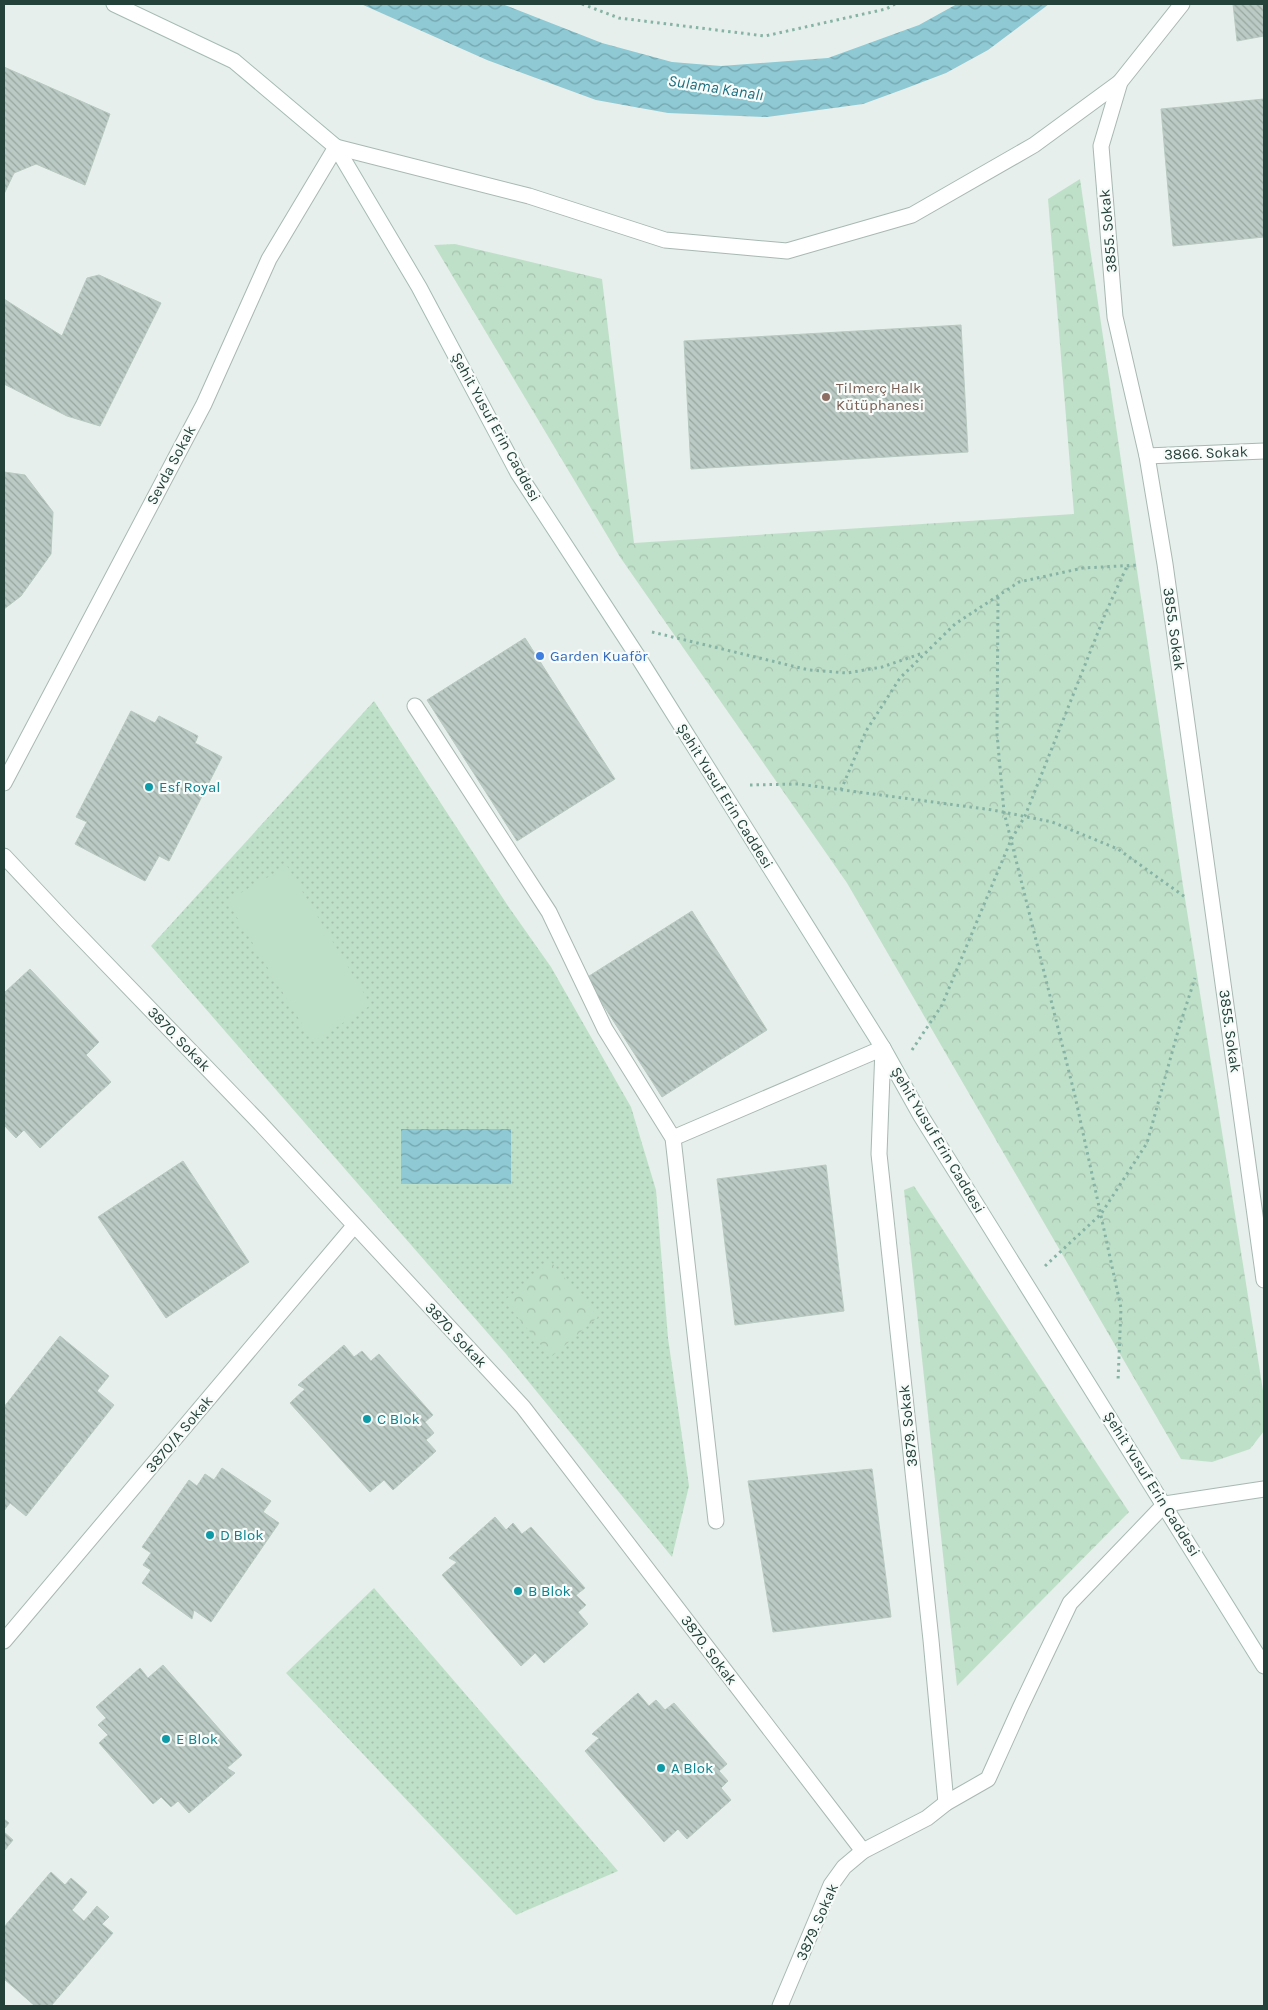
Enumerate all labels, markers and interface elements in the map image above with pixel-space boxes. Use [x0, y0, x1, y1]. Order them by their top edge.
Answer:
water label: Sulama Kanalı [667, 71, 765, 104]
street label: 3855. Sokak [1095, 189, 1121, 273]
street label: Şehit Yusuf Erin Caddesi [447, 349, 545, 505]
place label: Tilmerç Halk Kütüphanesi [836, 379, 924, 414]
marker: Tilmerç Halk Kütüphanesi [820, 391, 832, 403]
street label: Sevda Sokak [143, 422, 199, 508]
street label: 3866. Sokak [1164, 443, 1248, 463]
street label: 3855. Sokak [1159, 586, 1189, 672]
place label: Garden Kuaför [550, 647, 648, 665]
marker: Garden Kuaför [534, 650, 546, 662]
street label: Şehit Yusuf Erin Caddesi [673, 720, 777, 872]
place label: Esf Royal [159, 778, 220, 796]
marker: Esf Royal [143, 781, 155, 793]
street label: 3855. Sokak [1215, 988, 1245, 1074]
street label: 3870. Sokak [144, 1003, 214, 1075]
street label: Şehit Yusuf Erin Caddesi [887, 1063, 989, 1217]
street label: 3870. Sokak [421, 1299, 491, 1371]
street label: 3879. Sokak [895, 1384, 921, 1468]
street label: 3870/A Sokak [142, 1392, 216, 1476]
street label: Şehit Yusuf Erin Caddesi [1100, 1408, 1204, 1560]
place label: C Blok [377, 1410, 420, 1428]
marker: C Blok [361, 1413, 373, 1425]
place label: D Blok [220, 1526, 264, 1544]
marker: D Blok [204, 1529, 216, 1541]
place label: B Blok [528, 1582, 571, 1600]
marker: B Blok [512, 1585, 524, 1597]
street label: 3870. Sokak [677, 1612, 741, 1688]
place label: E Blok [176, 1730, 218, 1748]
marker: E Blok [160, 1733, 172, 1745]
place label: A Blok [671, 1759, 713, 1777]
marker: A Blok [655, 1762, 667, 1774]
street label: 3879. Sokak [792, 1881, 842, 1963]

